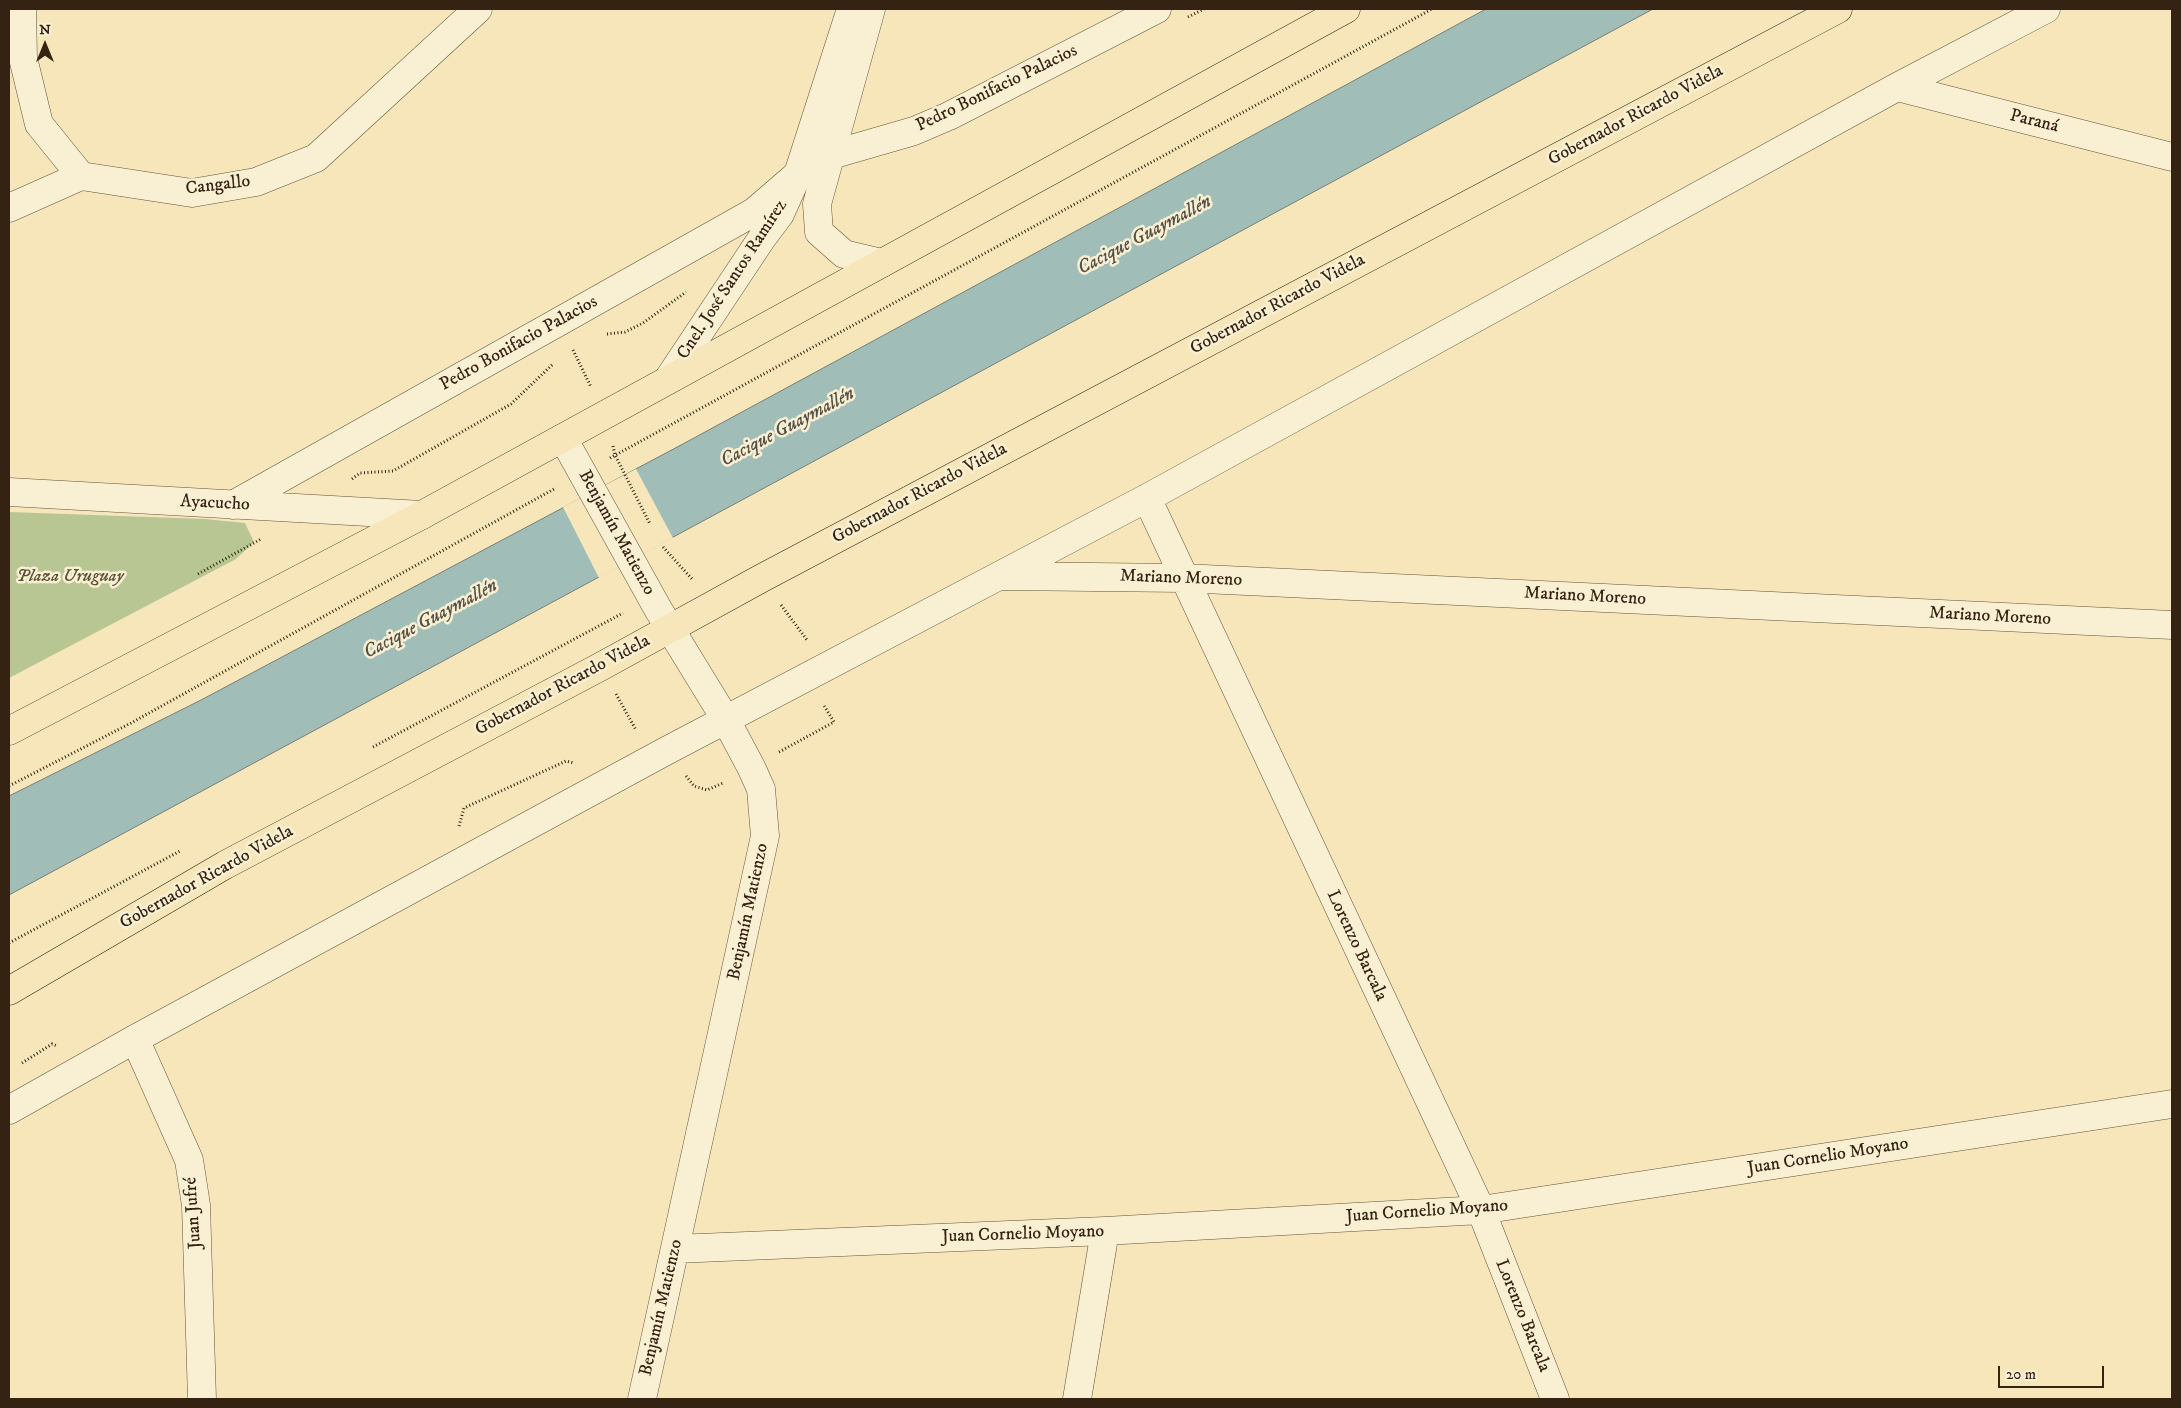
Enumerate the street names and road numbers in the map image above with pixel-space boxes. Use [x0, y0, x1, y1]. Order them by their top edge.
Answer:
street label: Pedro Bonifacio Palacios [913, 41, 1081, 137]
street label: Gobernador Ricardo Videla [1545, 61, 1727, 171]
street label: Paraná [2007, 106, 2061, 138]
street label: Cangallo [184, 171, 252, 201]
street label: Cnel. José Santos Ramírez [673, 196, 793, 364]
street label: Gobernador Ricardo Videla [1187, 250, 1369, 360]
street label: Pedro Bonifacio Palacios [436, 292, 602, 396]
street label: Gobernador Ricardo Videla [829, 439, 1011, 549]
street label: Benjamín Matienzo [573, 467, 659, 599]
street label: Ayacucho [180, 491, 250, 517]
street label: Mariano Moreno [1120, 566, 1242, 592]
street label: Mariano Moreno [1523, 583, 1647, 611]
street label: Mariano Moreno [1928, 603, 2052, 631]
street label: Gobernador Ricardo Videla [472, 631, 654, 741]
street label: Gobernador Ricardo Videla [117, 821, 297, 935]
street label: Benjamín Matienzo [724, 841, 774, 983]
street label: Lorenzo Barcala [1321, 887, 1391, 1005]
street label: Juan Cornelio Moyano [1746, 1134, 1910, 1180]
street label: Juan Jufré [181, 1176, 207, 1250]
street label: Juan Cornelio Moyano [1345, 1196, 1509, 1228]
street label: Juan Cornelio Moyano [941, 1221, 1105, 1249]
street label: Benjamín Matienzo [636, 1238, 688, 1378]
street label: Lorenzo Barcala [1490, 1256, 1554, 1376]

